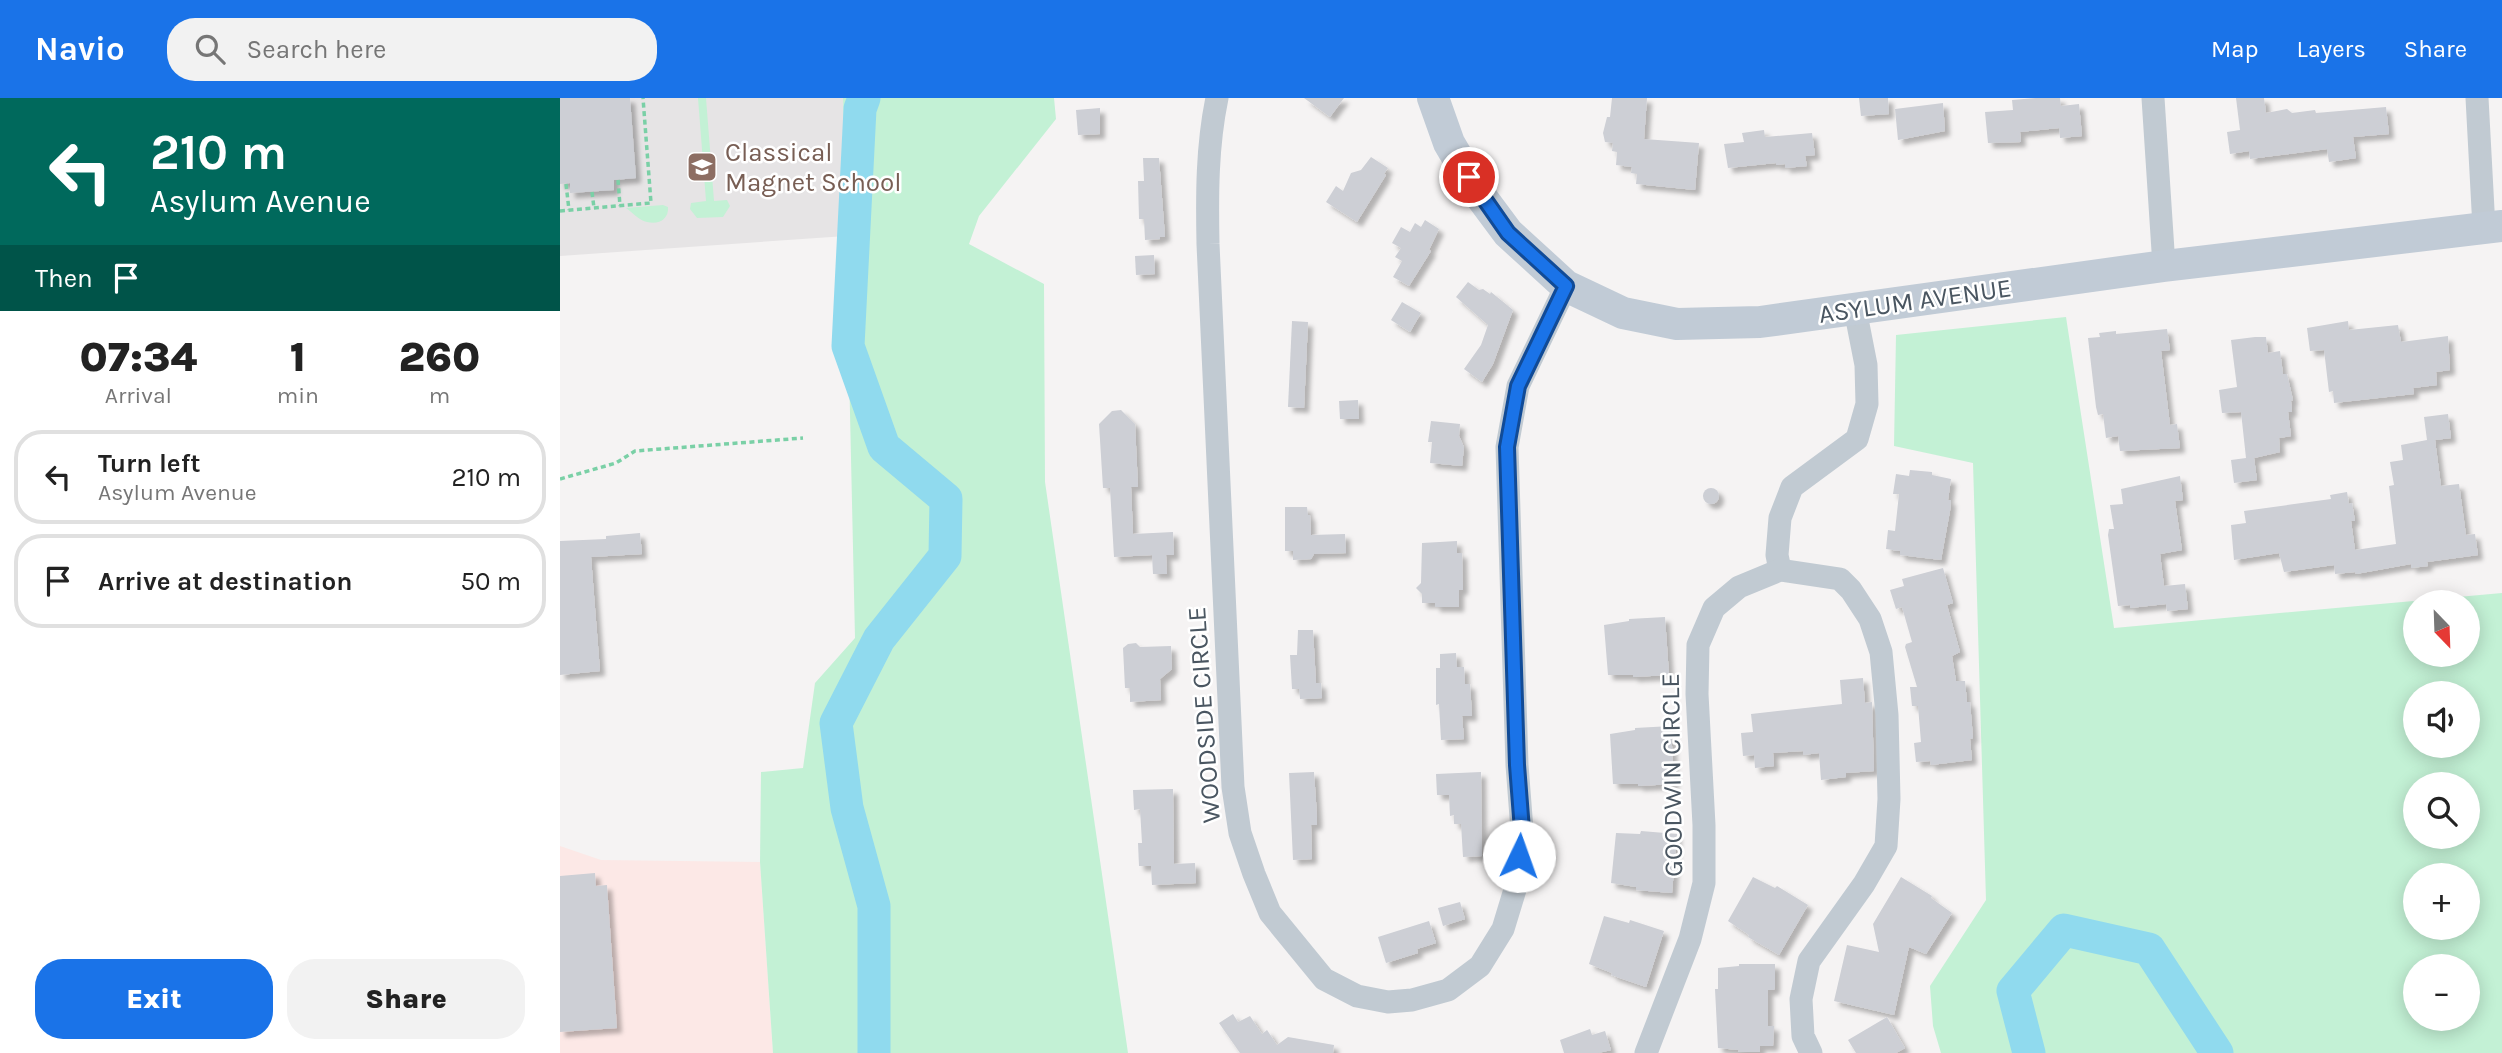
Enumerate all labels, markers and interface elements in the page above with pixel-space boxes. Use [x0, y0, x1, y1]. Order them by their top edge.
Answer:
search box [167, 18, 657, 81]
text: Navio [35, 30, 125, 68]
icon: search [191, 30, 229, 68]
text: Search here [247, 34, 386, 65]
text: Map [2211, 35, 2259, 63]
text: Layers [2297, 35, 2366, 63]
text: Share [2404, 35, 2467, 63]
text: 210 m [150, 124, 287, 181]
icon: left [35, 126, 126, 217]
place label: Classical Magnet School [725, 137, 902, 198]
pin [1439, 147, 1499, 207]
school or university icon: Classical Magnet School [685, 150, 719, 184]
icon: arrive [1450, 158, 1488, 196]
text: Asylum Avenue [150, 183, 371, 220]
icon: arrive [107, 259, 145, 297]
text: Then [35, 263, 93, 294]
street label: ASYLUM AVENUE [1817, 272, 2013, 330]
text: 07:34 [80, 332, 197, 382]
text: 1 [290, 332, 306, 382]
text: 260 [399, 332, 480, 382]
text: Arrival [105, 382, 172, 409]
text: min [277, 382, 319, 409]
text: m [429, 382, 450, 409]
text: Turn left [98, 448, 200, 479]
icon: left [39, 458, 77, 496]
text: 210 m [451, 462, 521, 493]
text: Asylum Avenue [98, 479, 257, 506]
icon: arrive [39, 562, 77, 600]
text: Arrive at destination [98, 566, 352, 597]
text: 50 m [460, 566, 521, 597]
north arrow [2403, 590, 2480, 667]
map controls [2403, 590, 2480, 1031]
street label: WOODSIDE CIRCLE [1181, 606, 1227, 824]
street label: GOODWIN CIRCLE [1655, 673, 1689, 877]
button: sound [2403, 681, 2480, 758]
button: search [2403, 772, 2480, 849]
position arrow [1482, 819, 1556, 893]
button: + [2403, 863, 2480, 940]
button: − [2403, 954, 2480, 1031]
button: Exit [35, 959, 273, 1039]
button: Share [287, 959, 525, 1039]

